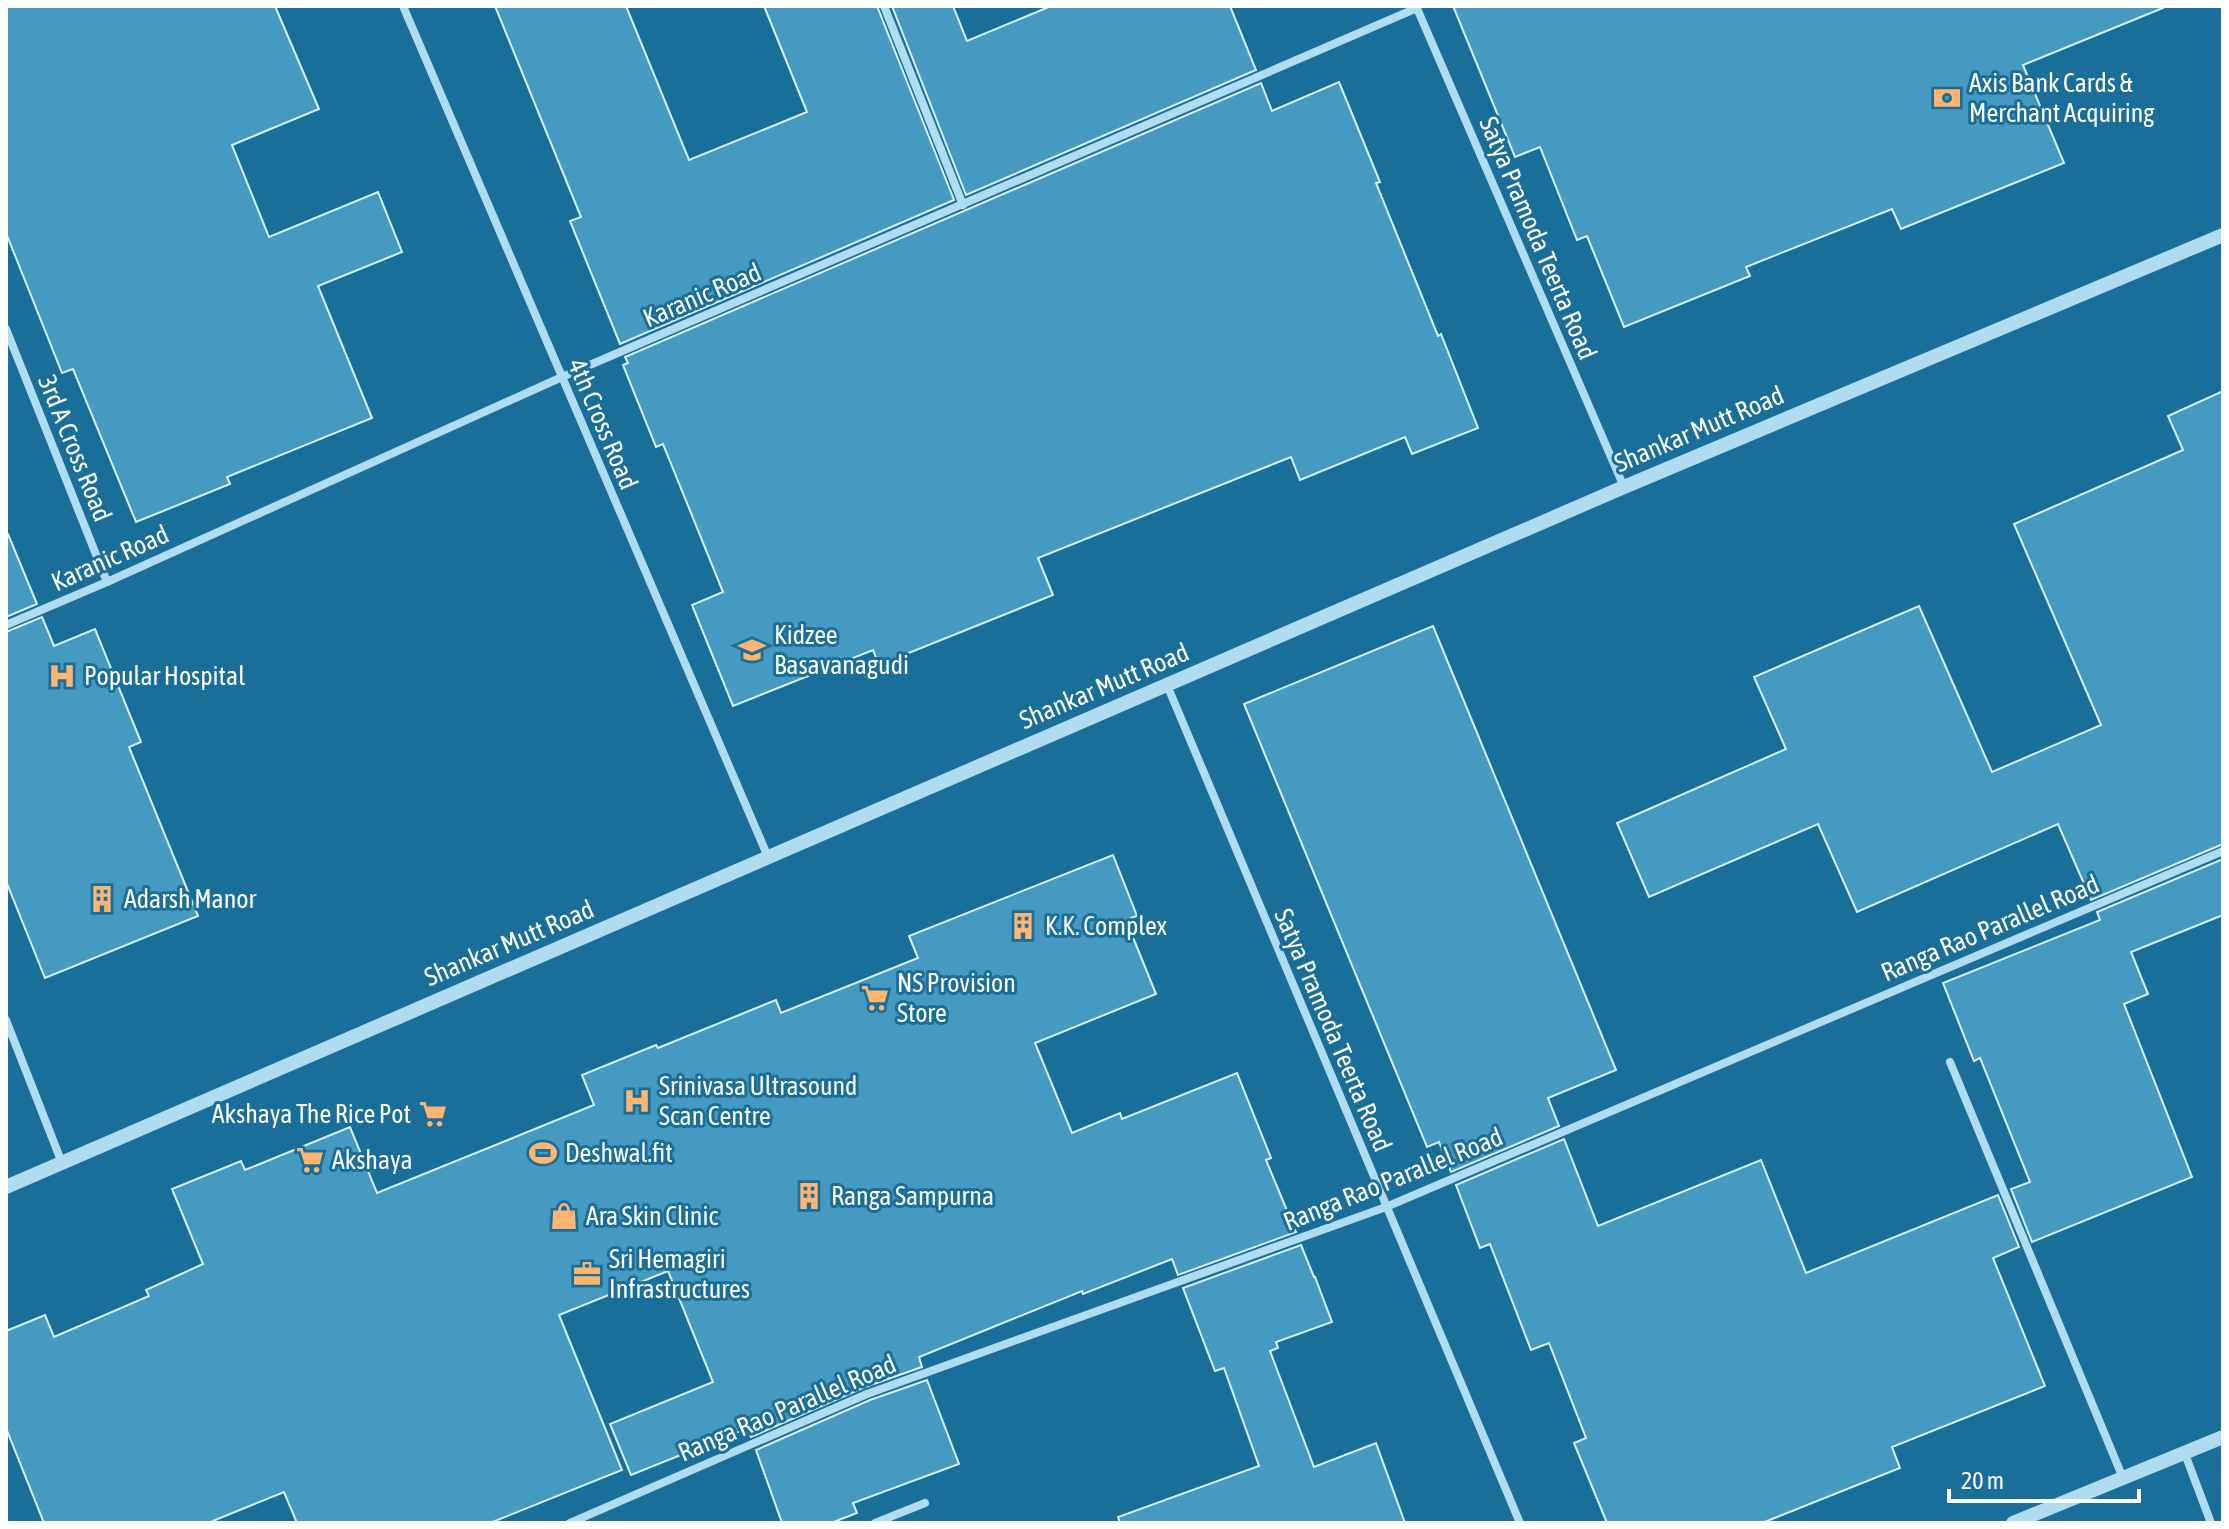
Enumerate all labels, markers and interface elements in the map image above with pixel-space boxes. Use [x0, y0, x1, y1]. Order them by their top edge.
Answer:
place label: Axis Bank Cards & Merchant Acquiring [1969, 68, 2155, 128]
bank icon: Axis Bank Cards & Merchant Acquiring [1932, 83, 1962, 113]
street label: Satya Pramoda Teerta Road [1473, 112, 1603, 364]
street label: Karanic Road [639, 257, 765, 333]
street label: 4th Cross Road [562, 354, 644, 494]
street label: 3rd A Cross Road [32, 370, 118, 526]
street label: Shankar Mutt Road [1610, 380, 1788, 478]
street label: Karanic Road [47, 519, 173, 597]
place label: Kidzee Basavanagudi [774, 620, 909, 680]
school or university icon: Kidzee Basavanagudi [737, 635, 767, 665]
street label: Shankar Mutt Road [1015, 637, 1193, 735]
hospital icon: Popular Hospital [47, 661, 77, 691]
place label: Popular Hospital [84, 661, 245, 691]
street label: Ranga Rao Parallel Road [1877, 869, 2103, 987]
building icon: Adarsh Manor [87, 884, 117, 914]
place label: Adarsh Manor [124, 884, 257, 914]
street label: Shankar Mutt Road [420, 894, 598, 992]
street label: Satya Pramoda Teerta Road [1268, 904, 1398, 1156]
building icon: K.K. Complex [1008, 911, 1038, 941]
place label: K.K. Complex [1045, 911, 1167, 941]
place label: NS Provision Store [897, 968, 1016, 1028]
supermarket icon: NS Provision Store [860, 983, 890, 1013]
place label: Srinivasa Ultrasound Scan Centre [659, 1071, 857, 1131]
hospital icon: Srinivasa Ultrasound Scan Centre [622, 1086, 652, 1116]
place label: Akshaya The Rice Pot [212, 1099, 411, 1129]
supermarket icon: Akshaya The Rice Pot [418, 1099, 448, 1129]
street label: Ranga Rao Parallel Road [1279, 1121, 1507, 1237]
sports icon: Deshwal.fit [528, 1138, 558, 1168]
place label: Deshwal.fit [565, 1138, 673, 1168]
supermarket icon: Akshaya [295, 1145, 325, 1175]
place label: Akshaya [332, 1145, 413, 1175]
building icon: Ranga Sampurna [794, 1181, 824, 1211]
place label: Ranga Sampurna [831, 1181, 994, 1211]
shop icon: Ara Skin Clinic [549, 1201, 579, 1231]
place label: Ara Skin Clinic [586, 1201, 718, 1231]
place label: Sri Hemagiri Infrastructures [609, 1244, 750, 1304]
office icon: Sri Hemagiri Infrastructures [572, 1259, 602, 1289]
street label: Ranga Rao Parallel Road [674, 1349, 900, 1467]
scale bar [1949, 1453, 2139, 1503]
text: 20 m [1961, 1467, 2004, 1494]

